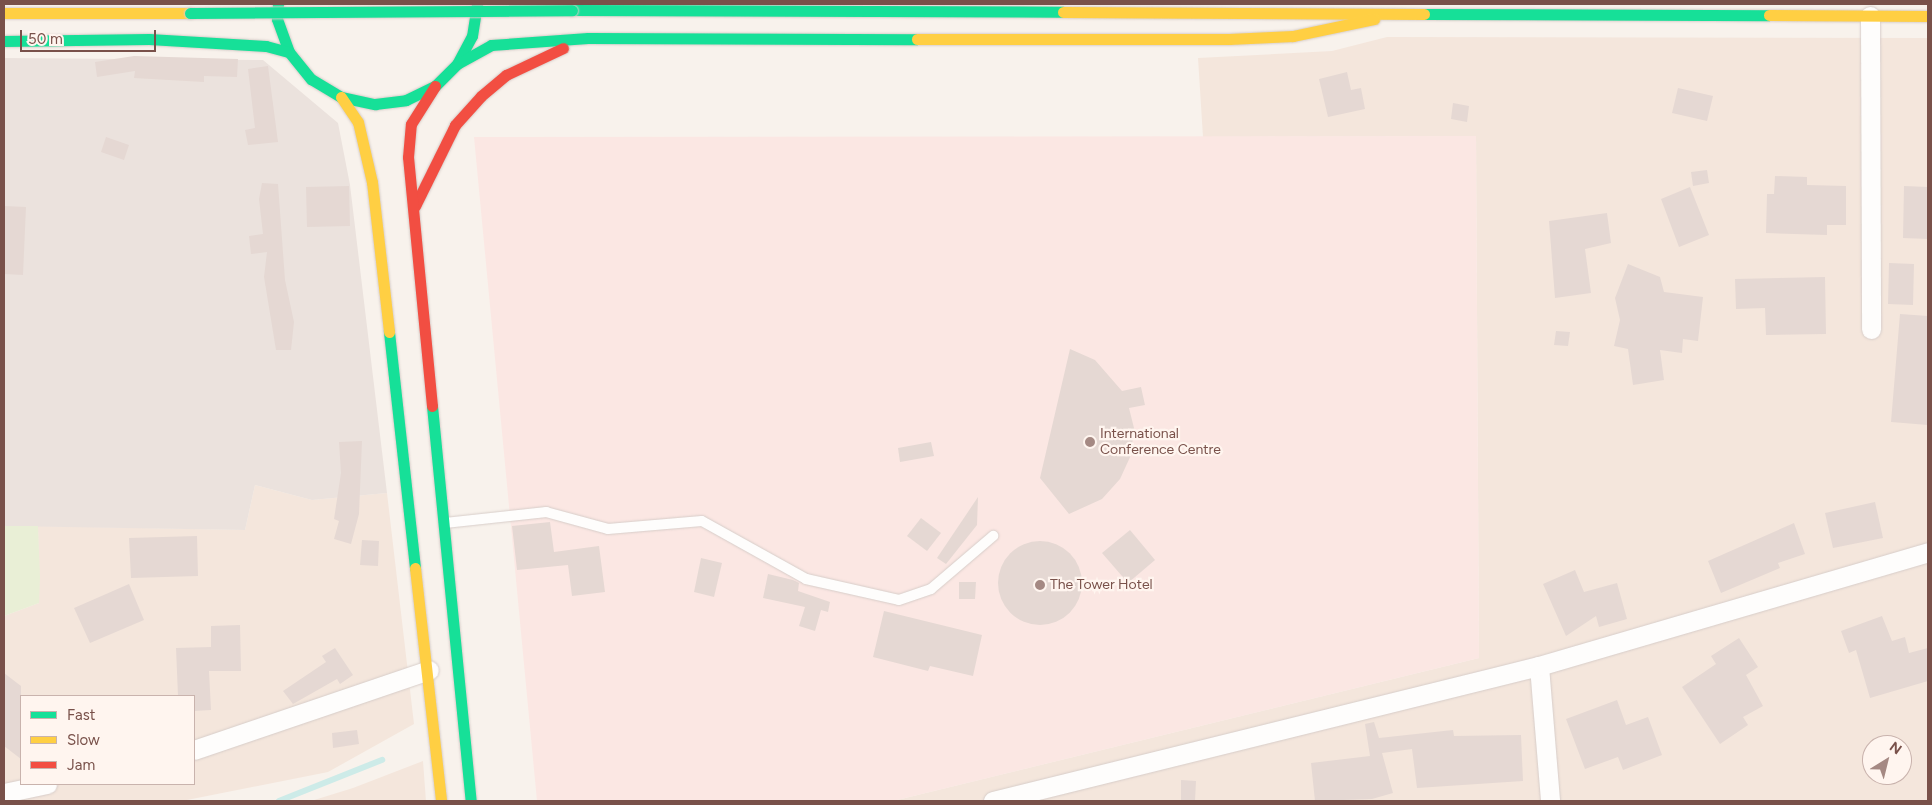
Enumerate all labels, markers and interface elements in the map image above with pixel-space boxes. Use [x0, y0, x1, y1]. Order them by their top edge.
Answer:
scale bar [22, 20, 159, 52]
text: 50 m [28, 30, 63, 48]
place label: International Conference Centre [1100, 426, 1221, 458]
marker: International Conference Centre [1084, 436, 1096, 448]
place label: The Tower Hotel [1050, 577, 1153, 593]
marker: The Tower Hotel [1034, 579, 1046, 591]
legend [20, 695, 195, 785]
text: Fast [67, 706, 95, 724]
text: Slow [67, 731, 100, 749]
north arrow [1862, 735, 1912, 785]
text: N [1886, 738, 1905, 758]
text: Jam [67, 756, 95, 774]

